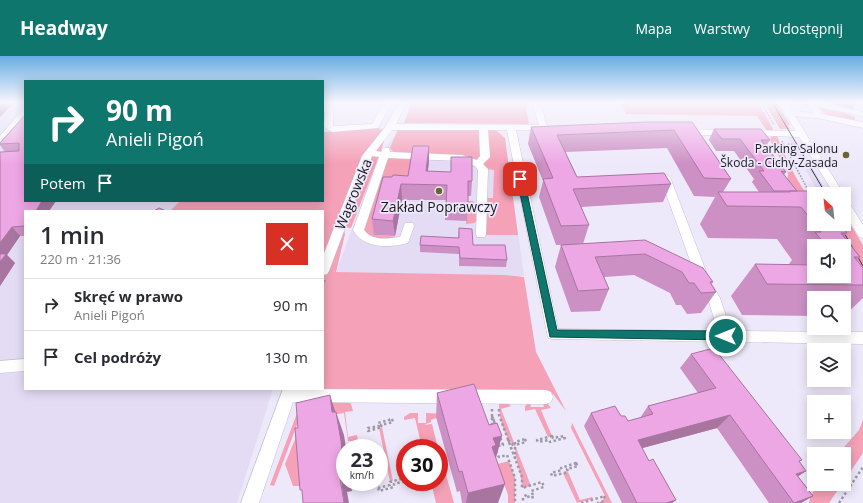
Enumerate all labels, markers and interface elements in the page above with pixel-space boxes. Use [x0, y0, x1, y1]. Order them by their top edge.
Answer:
text: Headway [20, 15, 108, 41]
text: Mapa [635, 19, 672, 38]
text: Warstwy [694, 19, 750, 38]
text: Udostępnij [772, 19, 843, 38]
text: 90 m [106, 91, 173, 129]
icon: right [40, 96, 92, 148]
text: Anieli Pigoń [106, 127, 204, 151]
place label: Parking Salonu Škoda - Cichy-Zasada [720, 140, 838, 171]
marker: Parking Salonu Škoda - Cichy-Zasada [841, 150, 851, 160]
street label: Wagrowska [330, 156, 376, 232]
pin [503, 162, 537, 196]
icon: arrive [509, 168, 531, 190]
icon: arrive [94, 172, 116, 194]
text: Potem [40, 173, 86, 193]
marker: Zakład Poprawczy [434, 186, 444, 196]
north arrow [807, 187, 851, 231]
map controls [807, 187, 851, 491]
place label: Zakład Poprawczy [381, 197, 498, 216]
text: 1 min [40, 218, 105, 251]
button: close [266, 223, 308, 265]
button: sound [807, 239, 851, 283]
text: 220 m · 21:36 [40, 250, 121, 268]
text: Skręć w prawo [74, 286, 183, 306]
button: search [807, 291, 851, 335]
icon: right [40, 294, 62, 316]
text: 90 m [273, 295, 308, 315]
text: Anieli Pigoń [74, 306, 145, 324]
position arrow [705, 315, 747, 357]
button: layers [807, 343, 851, 387]
icon: arrive [40, 346, 62, 368]
text: Cel podróży [74, 347, 161, 367]
text: 130 m [264, 347, 308, 367]
button: + [807, 395, 851, 439]
speed limit sign: 30 [396, 439, 448, 491]
text: 23 [351, 446, 373, 473]
button: − [807, 447, 851, 491]
text: km/h [350, 468, 374, 482]

